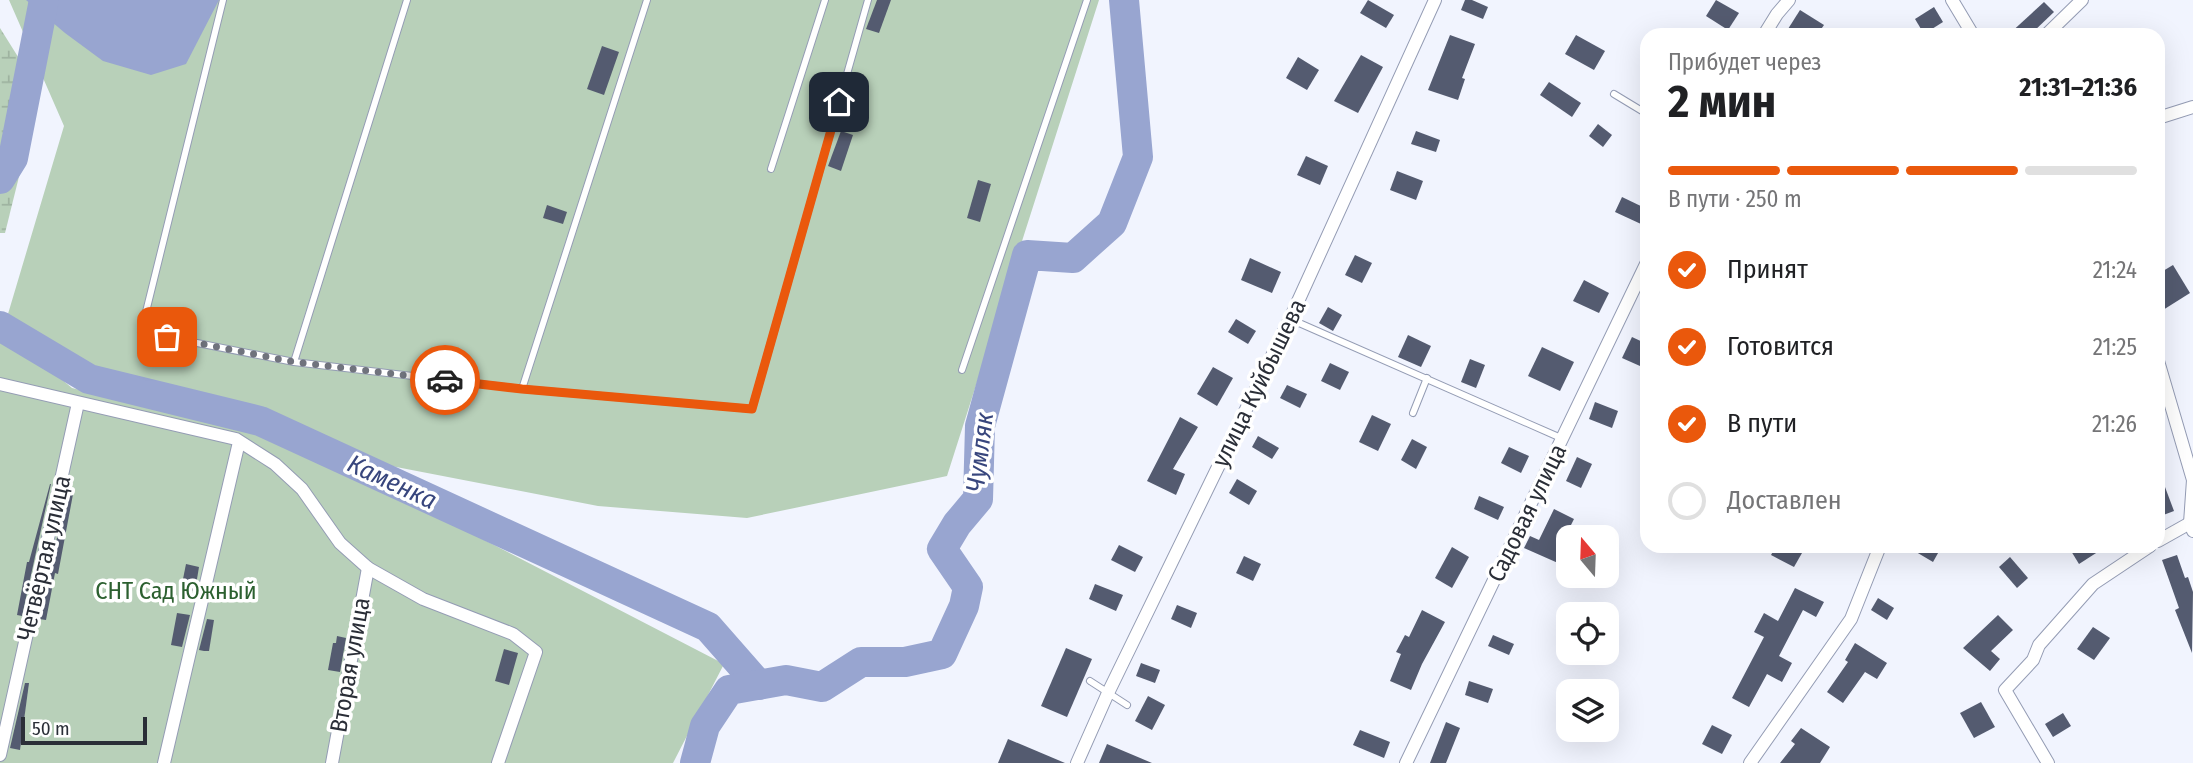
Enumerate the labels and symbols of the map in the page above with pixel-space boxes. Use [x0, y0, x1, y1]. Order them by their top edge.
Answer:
pin [809, 72, 869, 132]
street label: улица Куйбышева [1206, 295, 1312, 471]
pin [137, 307, 197, 367]
courier [410, 345, 480, 415]
water label: Чумляк [960, 410, 1000, 494]
street label: Садовая улица [1482, 440, 1572, 586]
water label: Каменка [342, 448, 442, 516]
street label: Четвёртая улица [11, 473, 77, 643]
north arrow [1556, 525, 1619, 588]
park label: СНТ Сад Южный [95, 577, 257, 605]
street label: Вторая улица [324, 595, 376, 735]
scale bar [21, 714, 147, 746]

